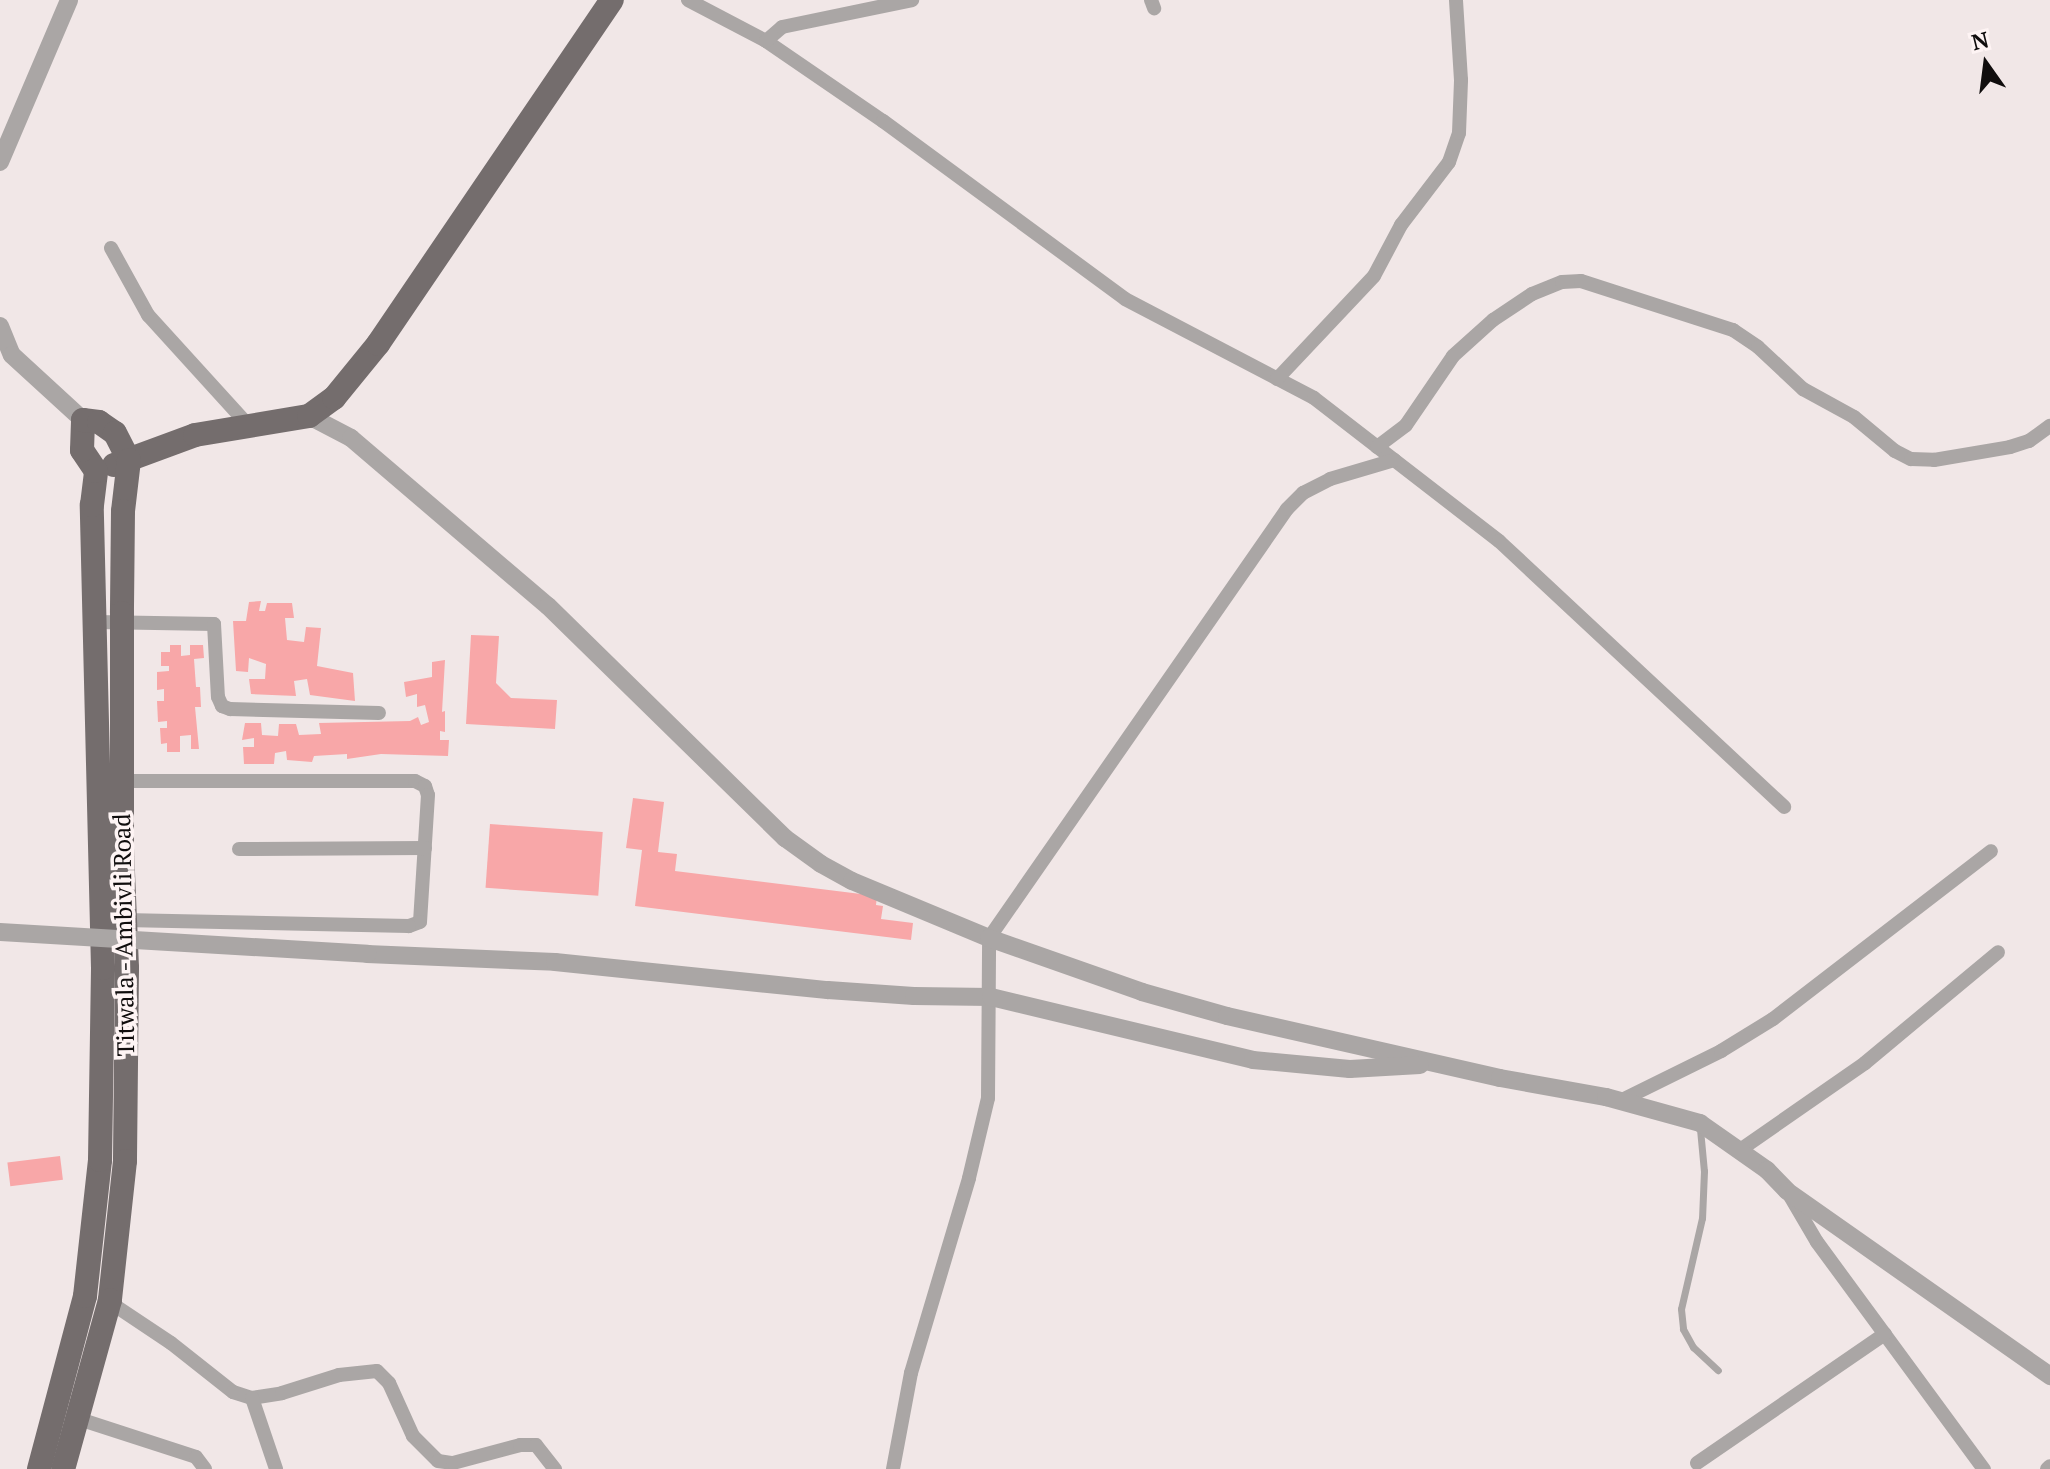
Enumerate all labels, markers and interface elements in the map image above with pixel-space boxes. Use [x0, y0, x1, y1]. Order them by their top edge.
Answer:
north arrow [1946, 24, 2026, 104]
text: N [1968, 24, 1992, 56]
street label: Titwala - Ambivli Road [107, 812, 141, 1058]

